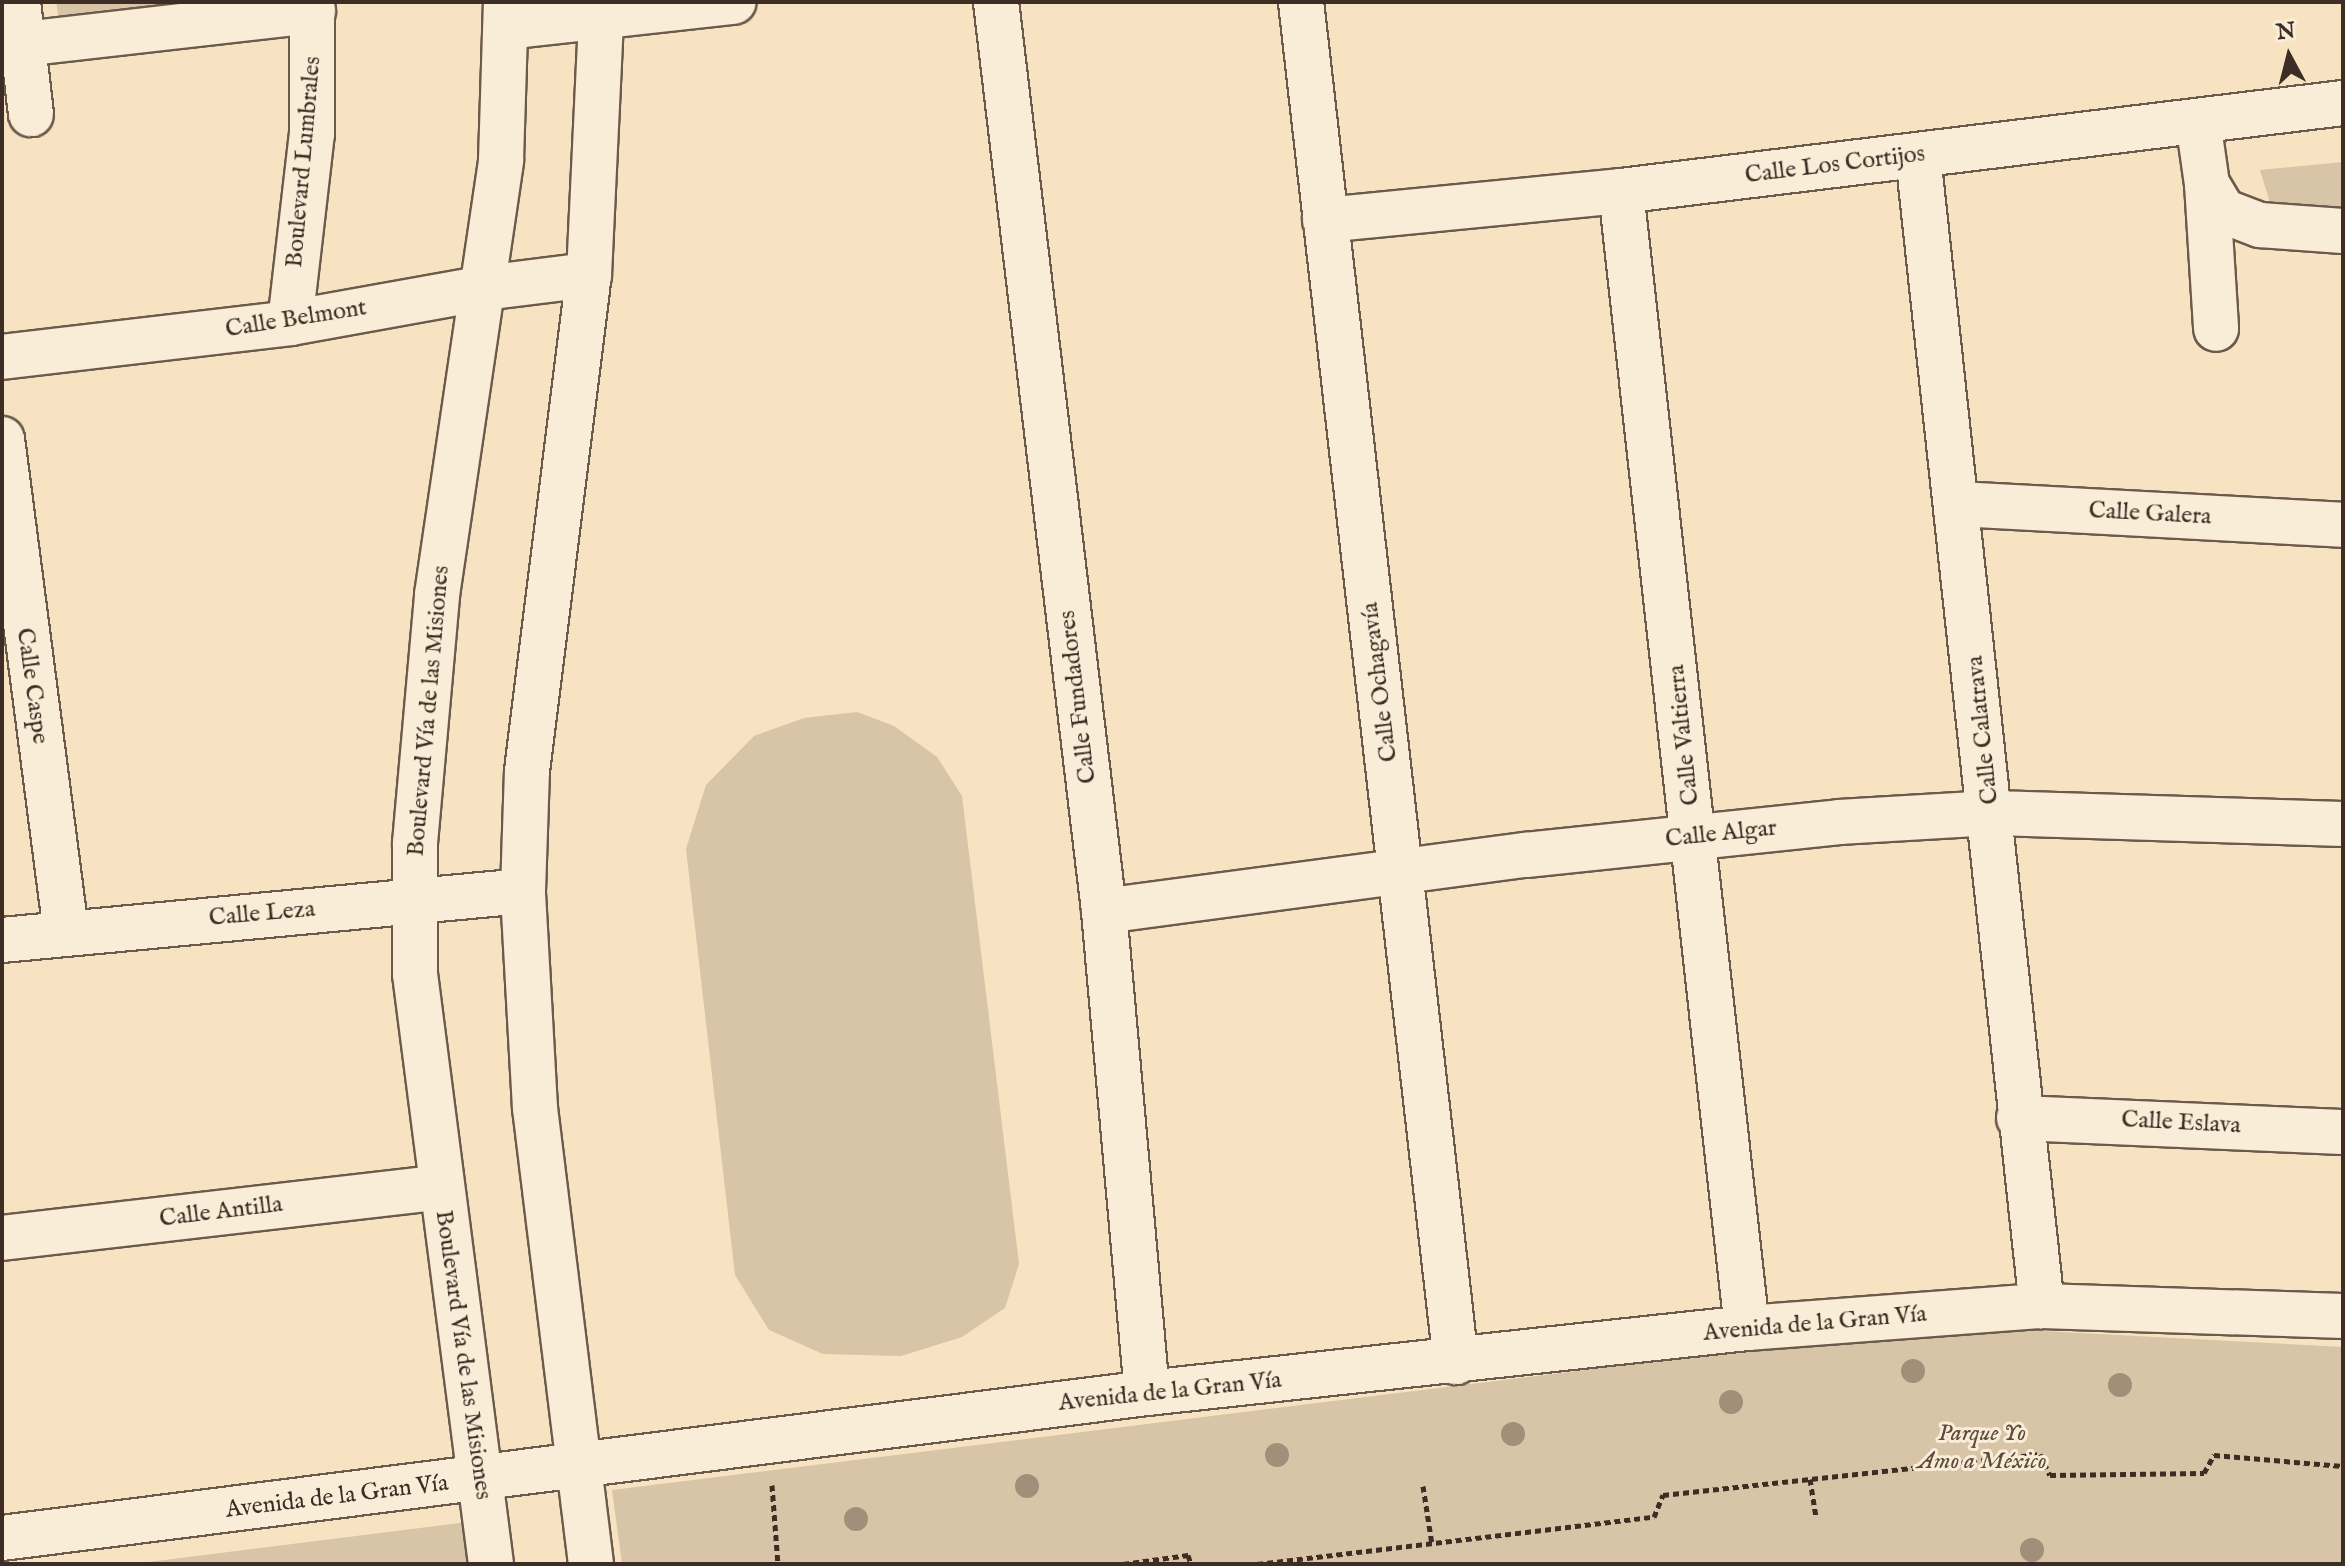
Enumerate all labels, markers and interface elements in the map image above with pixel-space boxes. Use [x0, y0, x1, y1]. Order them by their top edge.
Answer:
north arrow [2249, 16, 2329, 96]
text: N [2275, 17, 2297, 47]
street label: Boulevard Lumbrales [280, 55, 328, 269]
street label: Calle Los Cortijos [1743, 140, 1927, 190]
street label: Calle Belmont [223, 294, 369, 344]
street label: Calle Galera [2088, 496, 2212, 532]
street label: Boulevard Vía de las Misiones [402, 564, 456, 858]
street label: Calle Ochagavía [1356, 600, 1404, 764]
street label: Calle Fundadores [1053, 609, 1103, 785]
street label: Calle Caspe [10, 626, 54, 746]
street label: Calle Calatrava [1961, 654, 2005, 806]
street label: Calle Valtierra [1662, 663, 1706, 807]
street label: Calle Algar [1664, 814, 1778, 854]
street label: Calle Leza [208, 895, 316, 933]
street label: Calle Eslava [2121, 1105, 2241, 1141]
street label: Calle Antilla [158, 1190, 284, 1234]
street label: Boulevard Vía de las Misiones [428, 1208, 498, 1502]
street label: Avenida de la Gran Vía [1702, 1300, 1928, 1348]
street label: Avenida de la Gran Vía [1057, 1366, 1283, 1418]
park label: Parque Yo Amo a México [1917, 1420, 2047, 1476]
street label: Avenida de la Gran Vía [224, 1469, 450, 1525]

